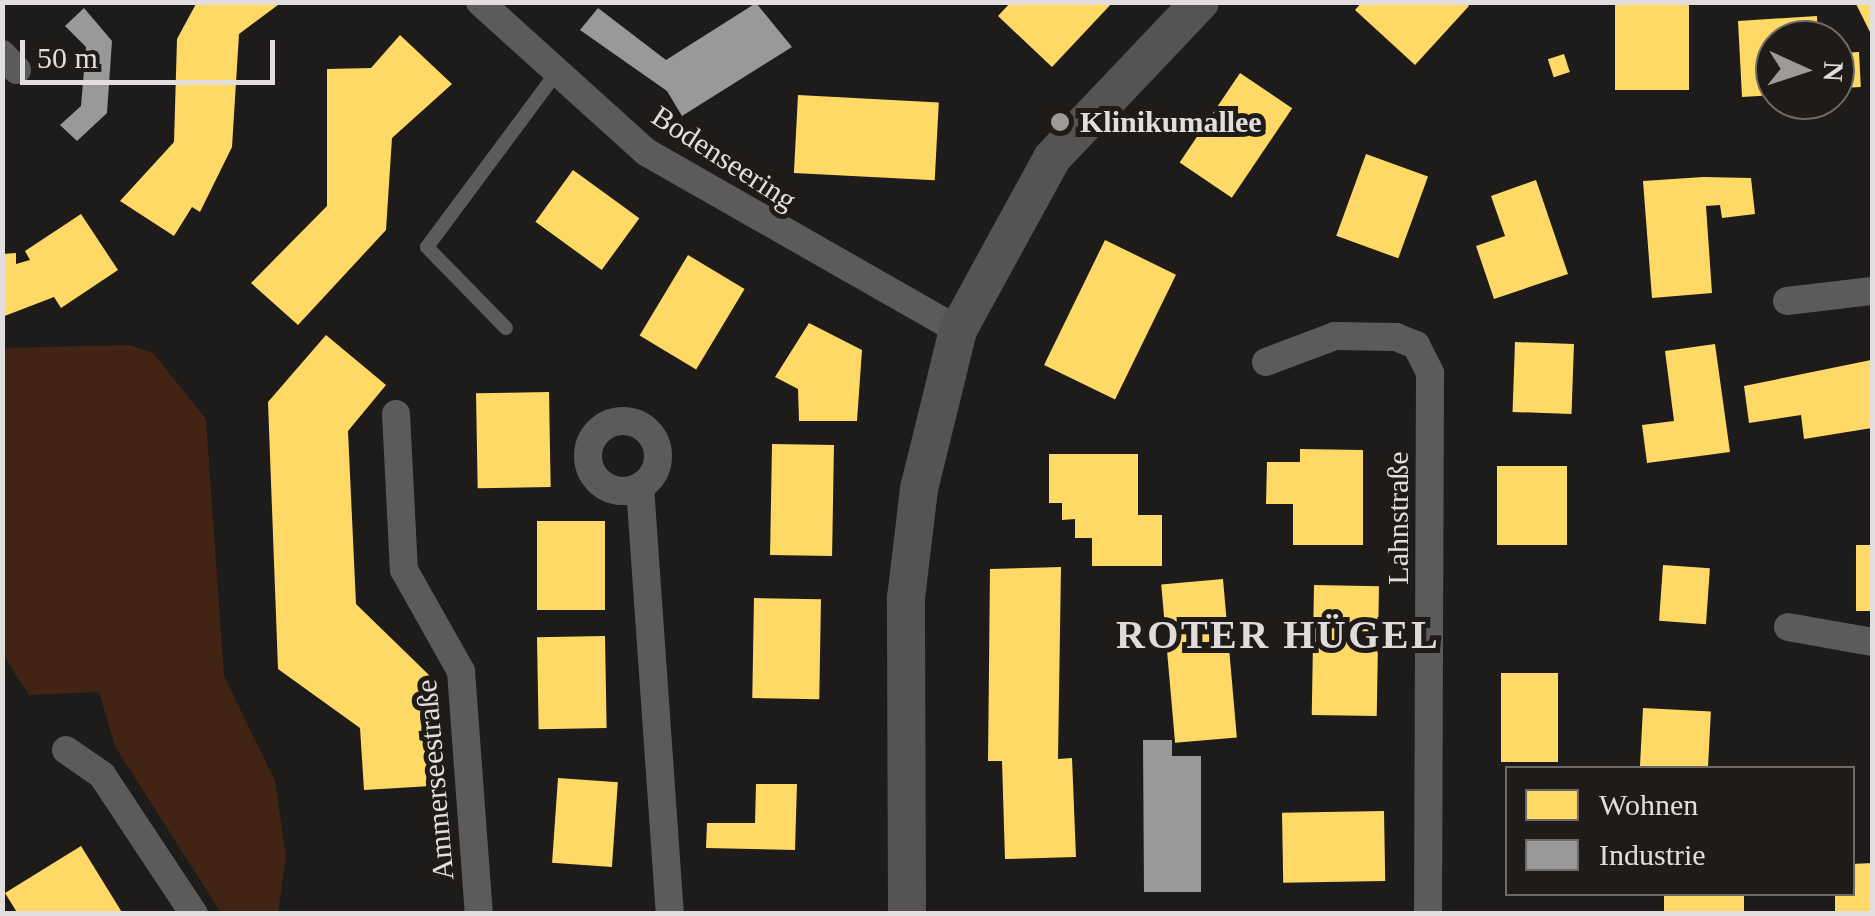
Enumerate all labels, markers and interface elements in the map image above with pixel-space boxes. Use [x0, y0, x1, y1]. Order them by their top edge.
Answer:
scale bar [25, 20, 280, 82]
north arrow [1755, 20, 1855, 120]
text: 50 m [37, 41, 98, 74]
text: N [1817, 61, 1849, 82]
street label: Bodenseering [645, 98, 803, 218]
place label: Klinikumallee [1080, 104, 1262, 140]
marker: Klinikumallee [1049, 111, 1071, 133]
street label: Lahnstraße [1380, 451, 1416, 585]
district label: ROTER HÜGEL [1116, 611, 1440, 659]
street label: Ammerseestraße [408, 678, 462, 882]
legend [1505, 766, 1855, 896]
text: Wohnen [1599, 788, 1698, 821]
text: Industrie [1599, 838, 1706, 871]

